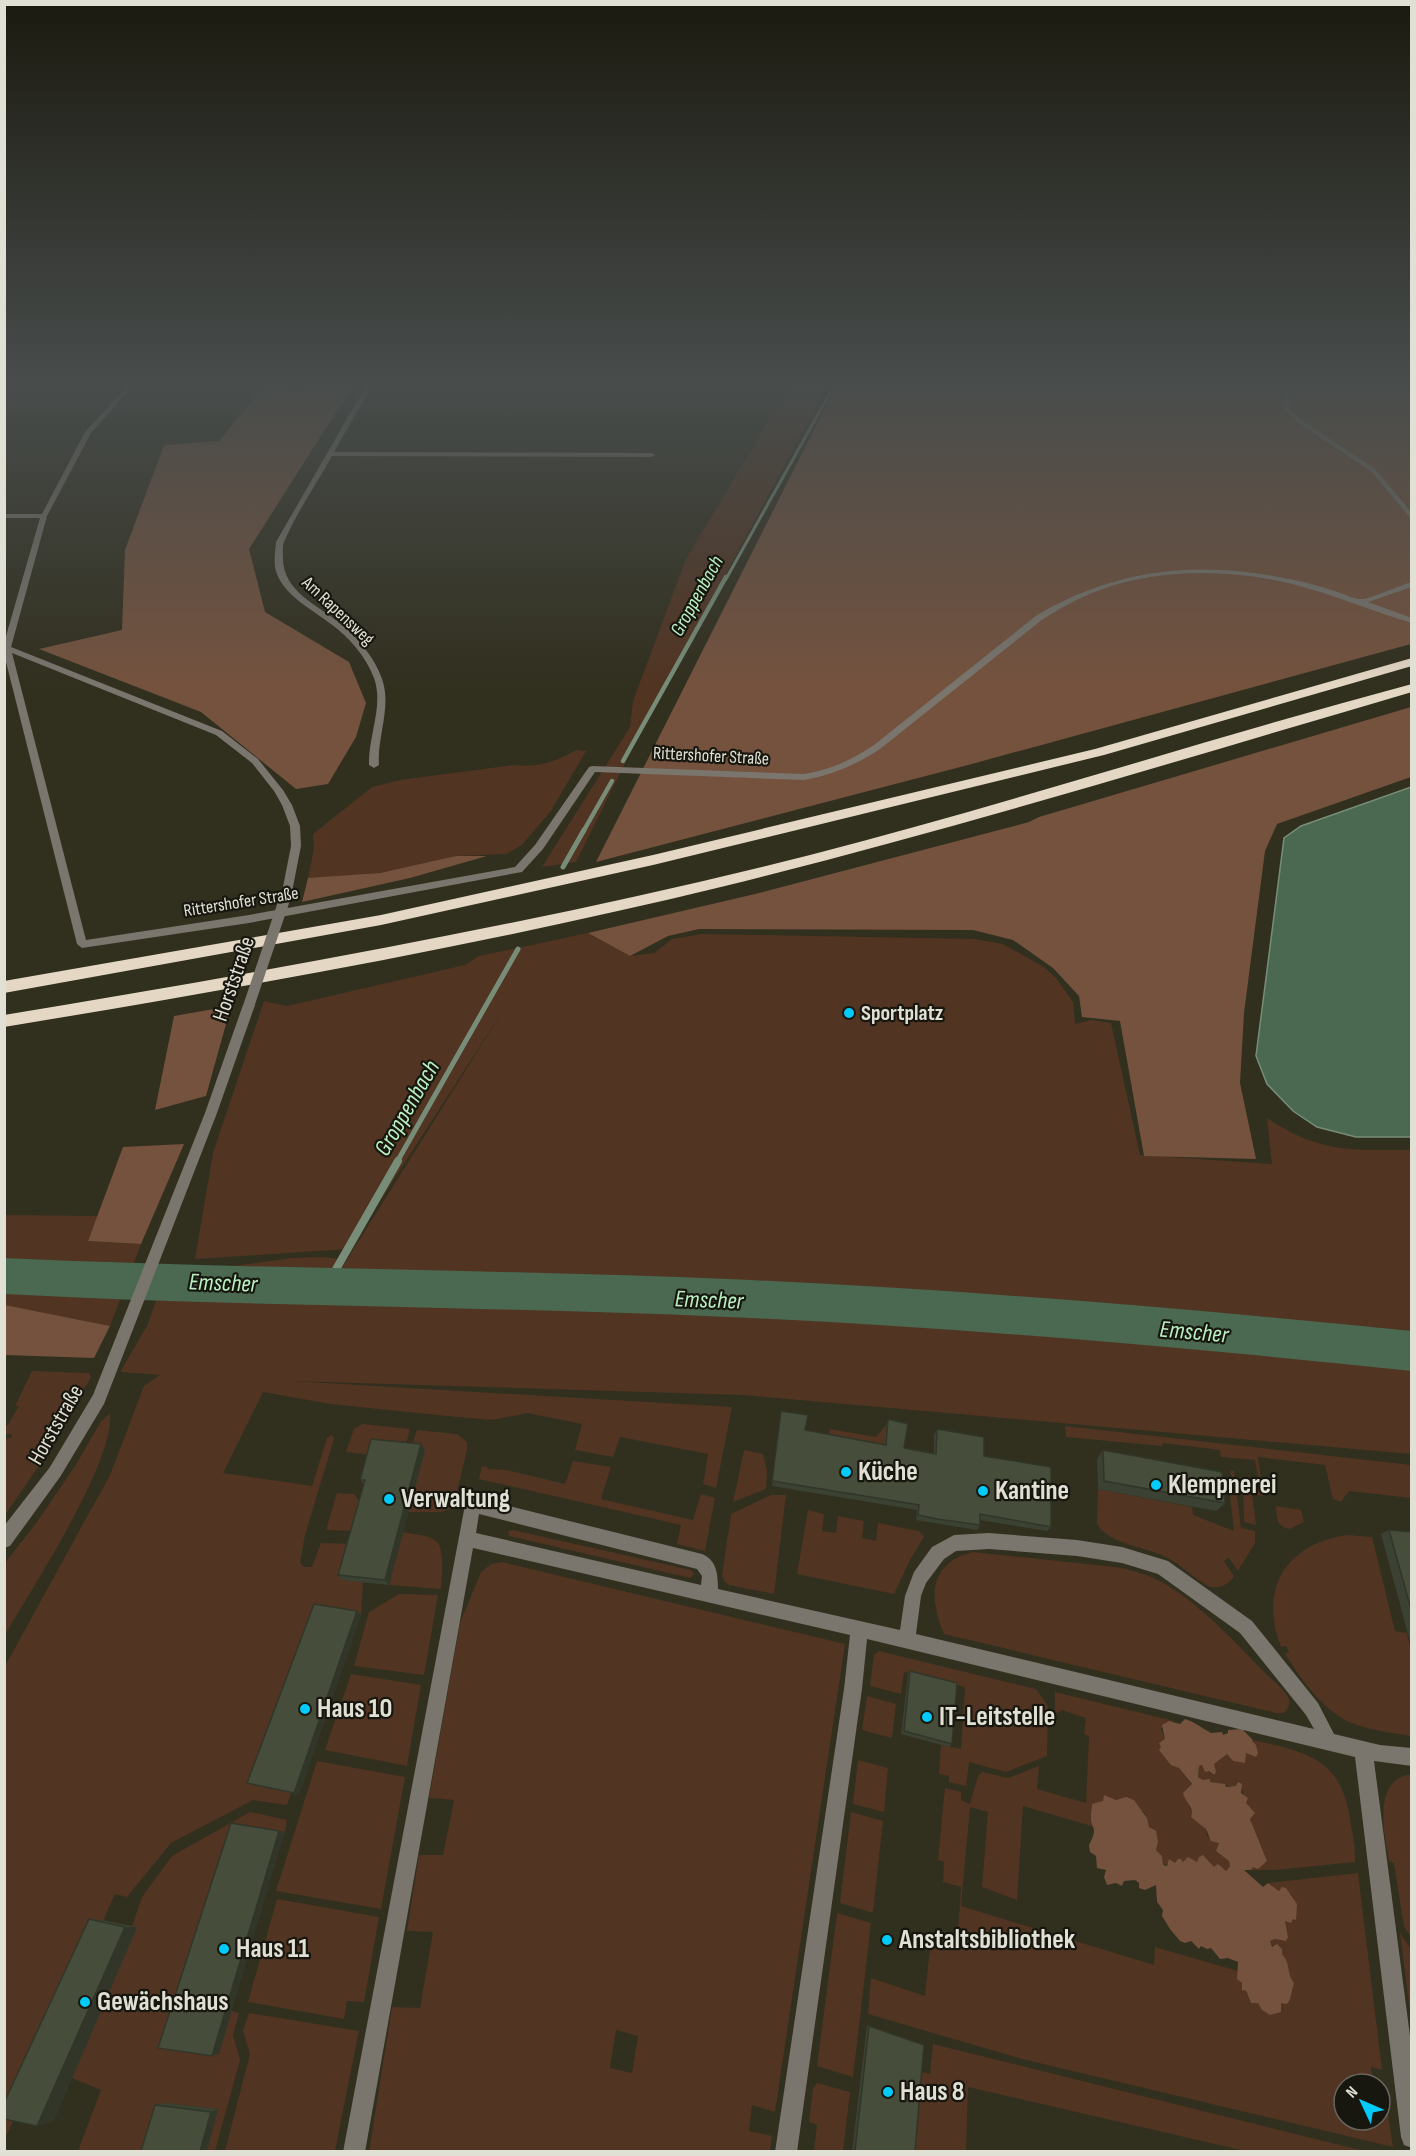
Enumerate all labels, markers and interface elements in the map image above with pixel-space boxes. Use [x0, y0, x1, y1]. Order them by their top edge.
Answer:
water label: Groppenbach [665, 552, 729, 640]
street label: Am Rapensweg [297, 572, 378, 650]
street label: Rittershofer Straße [652, 742, 770, 770]
street label: Rittershofer Straße [182, 883, 300, 921]
street label: Horststraße [207, 933, 261, 1025]
place label: Sportplatz [861, 1000, 944, 1027]
marker: Sportplatz [842, 1006, 856, 1020]
water label: Groppenbach [368, 1055, 446, 1161]
water label: Emscher [188, 1267, 259, 1299]
water label: Emscher [674, 1284, 745, 1316]
water label: Emscher [1158, 1315, 1231, 1350]
street label: Horststraße [22, 1380, 90, 1470]
place label: Küche [858, 1456, 918, 1488]
marker: Küche [839, 1465, 853, 1479]
place label: Klempnerei [1168, 1469, 1276, 1501]
place label: Kantine [995, 1475, 1069, 1507]
marker: Klempnerei [1149, 1478, 1163, 1492]
place label: Verwaltung [401, 1483, 510, 1515]
marker: Kantine [976, 1484, 990, 1498]
marker: Verwaltung [382, 1492, 396, 1506]
place label: Haus 10 [317, 1693, 392, 1725]
place label: IT-Leitstelle [939, 1701, 1055, 1733]
marker: Haus 10 [298, 1702, 312, 1716]
marker: IT-Leitstelle [920, 1710, 934, 1724]
place label: Anstaltsbibliothek [898, 1924, 1076, 1956]
place label: Haus 11 [236, 1933, 309, 1965]
marker: Anstaltsbibliothek [880, 1933, 894, 1947]
marker: Haus 11 [217, 1942, 231, 1956]
place label: Gewächshaus [97, 1986, 229, 2018]
marker: Gewächshaus [78, 1995, 92, 2009]
north arrow [1332, 2072, 1392, 2132]
place label: Haus 8 [900, 2076, 965, 2108]
text: N [1342, 2083, 1362, 2102]
marker: Haus 8 [881, 2085, 895, 2099]

